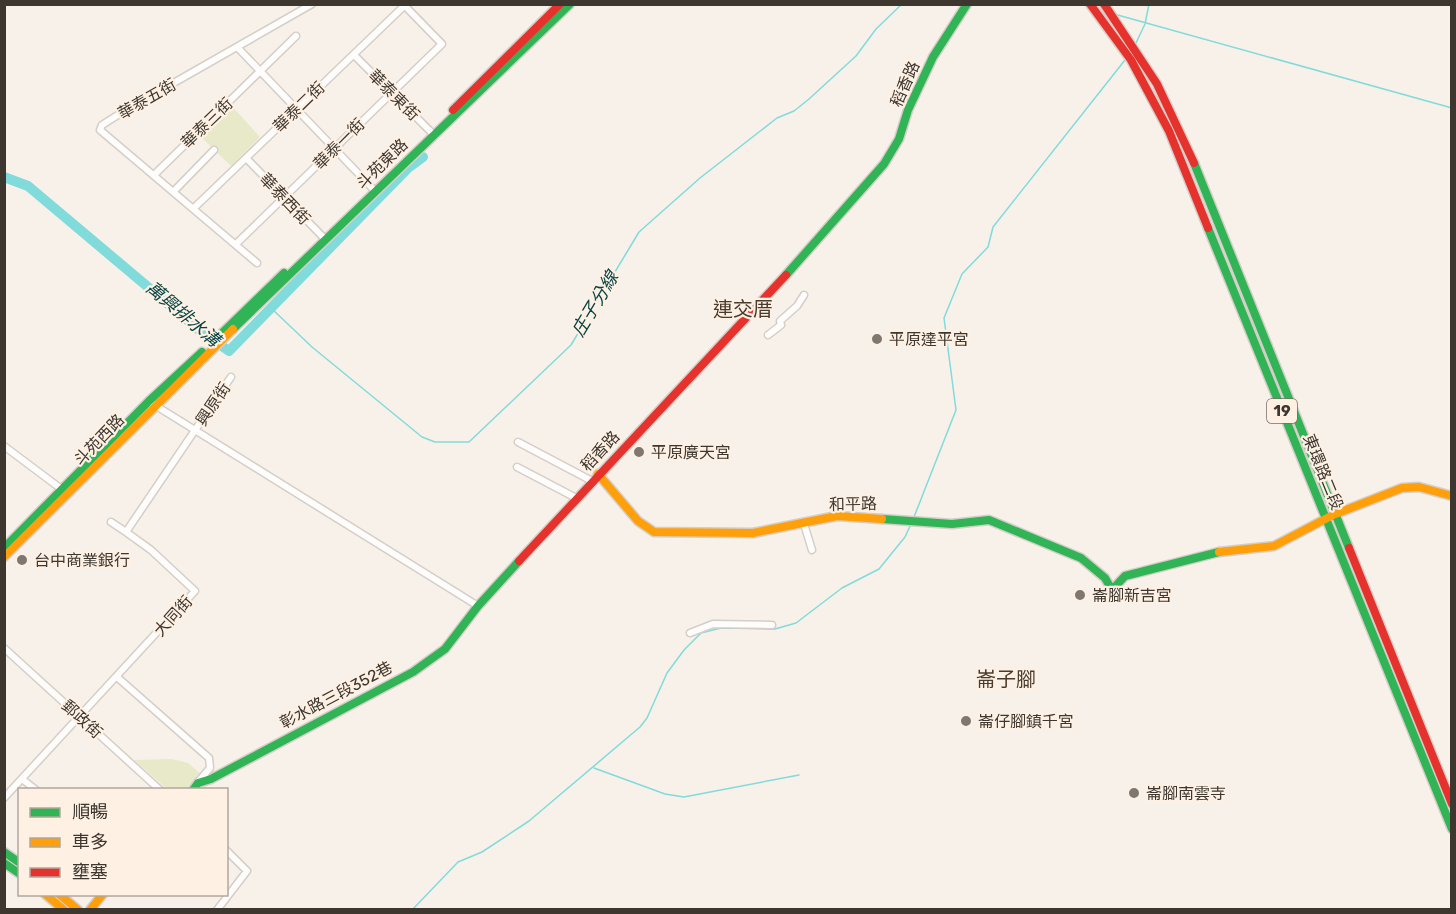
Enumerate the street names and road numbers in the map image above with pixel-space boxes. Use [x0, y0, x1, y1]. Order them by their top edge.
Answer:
street label: 稻香路 [887, 58, 923, 110]
street label: 華泰東街 [365, 66, 423, 124]
street label: 華泰五街 [115, 75, 179, 123]
street label: 華泰二街 [269, 78, 329, 136]
street label: 華泰三街 [177, 94, 237, 152]
street label: 華泰一街 [310, 115, 368, 173]
street label: 斗苑東路 [352, 135, 412, 193]
street label: 華泰西街 [256, 169, 314, 229]
street label: 興原街 [192, 379, 234, 429]
road number: 19 [1267, 399, 1297, 423]
street label: 斗苑西路 [70, 410, 128, 470]
street label: 稻香路 [577, 427, 623, 475]
street label: 東環路二段 [1299, 431, 1347, 513]
street label: 和平路 [829, 494, 877, 514]
street label: 大同街 [150, 592, 196, 640]
street label: 彰水路三段352巷 [277, 657, 395, 733]
street label: 郵政街 [58, 696, 106, 742]

